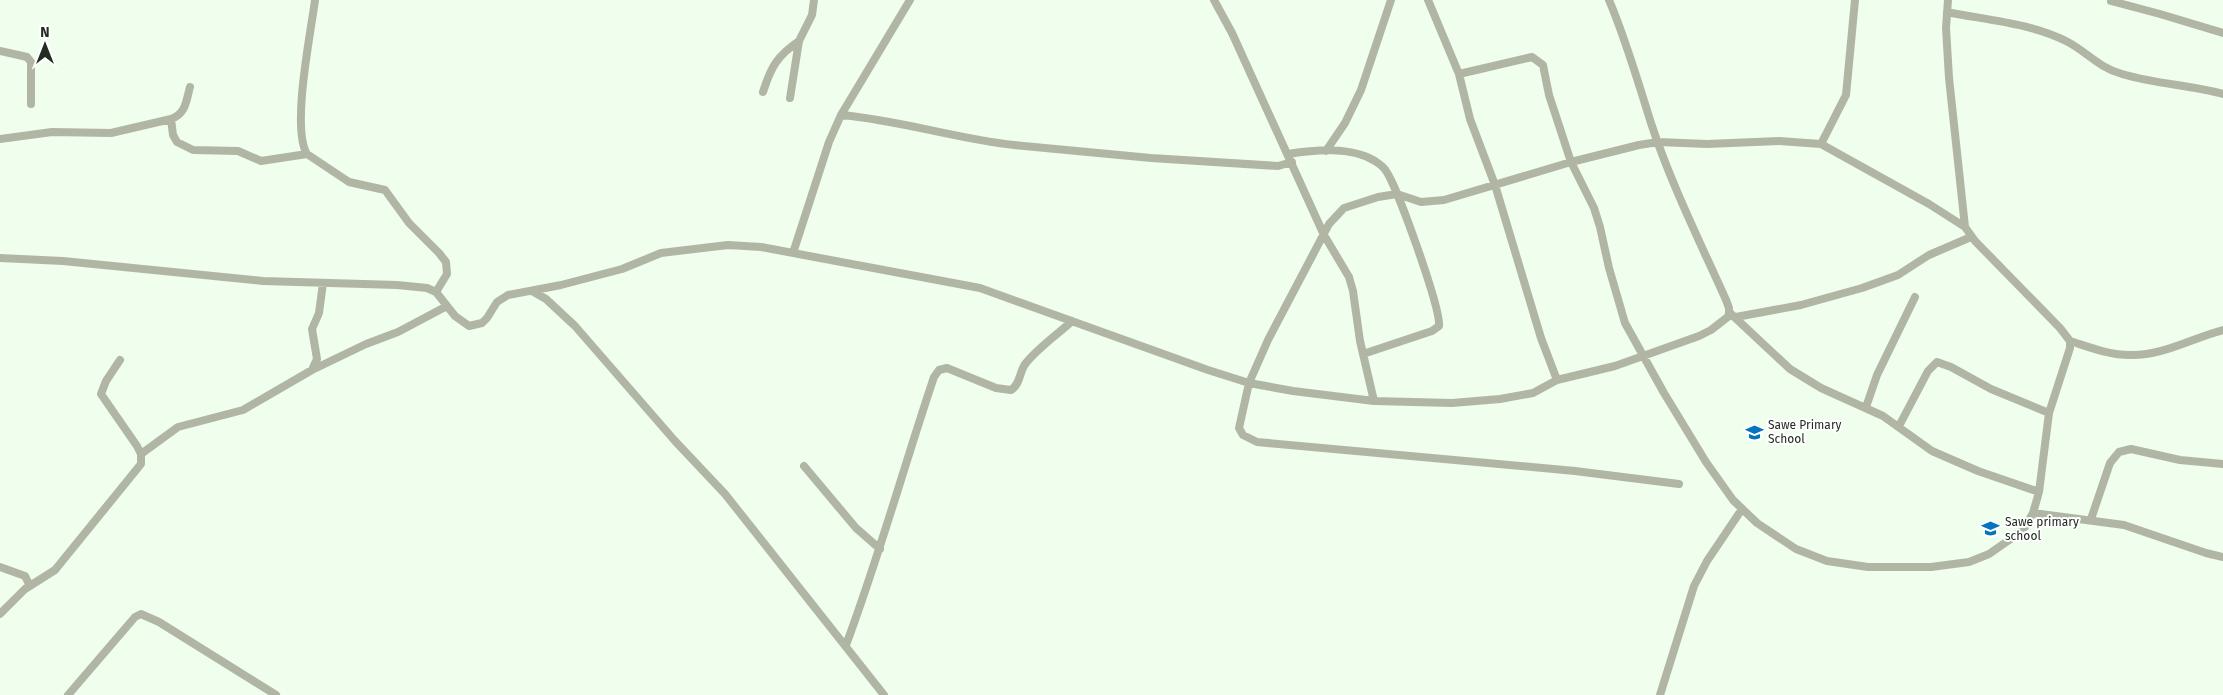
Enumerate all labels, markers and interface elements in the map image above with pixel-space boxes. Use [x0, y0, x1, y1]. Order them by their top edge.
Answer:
north arrow [20, 20, 70, 70]
text: N [40, 24, 50, 41]
place label: Sawe Primary School [1768, 418, 1842, 446]
school or university icon: Sawe Primary School [1744, 422, 1764, 442]
place label: Sawe primary school [2005, 515, 2079, 543]
school or university icon: Sawe primary school [1981, 519, 2001, 539]

